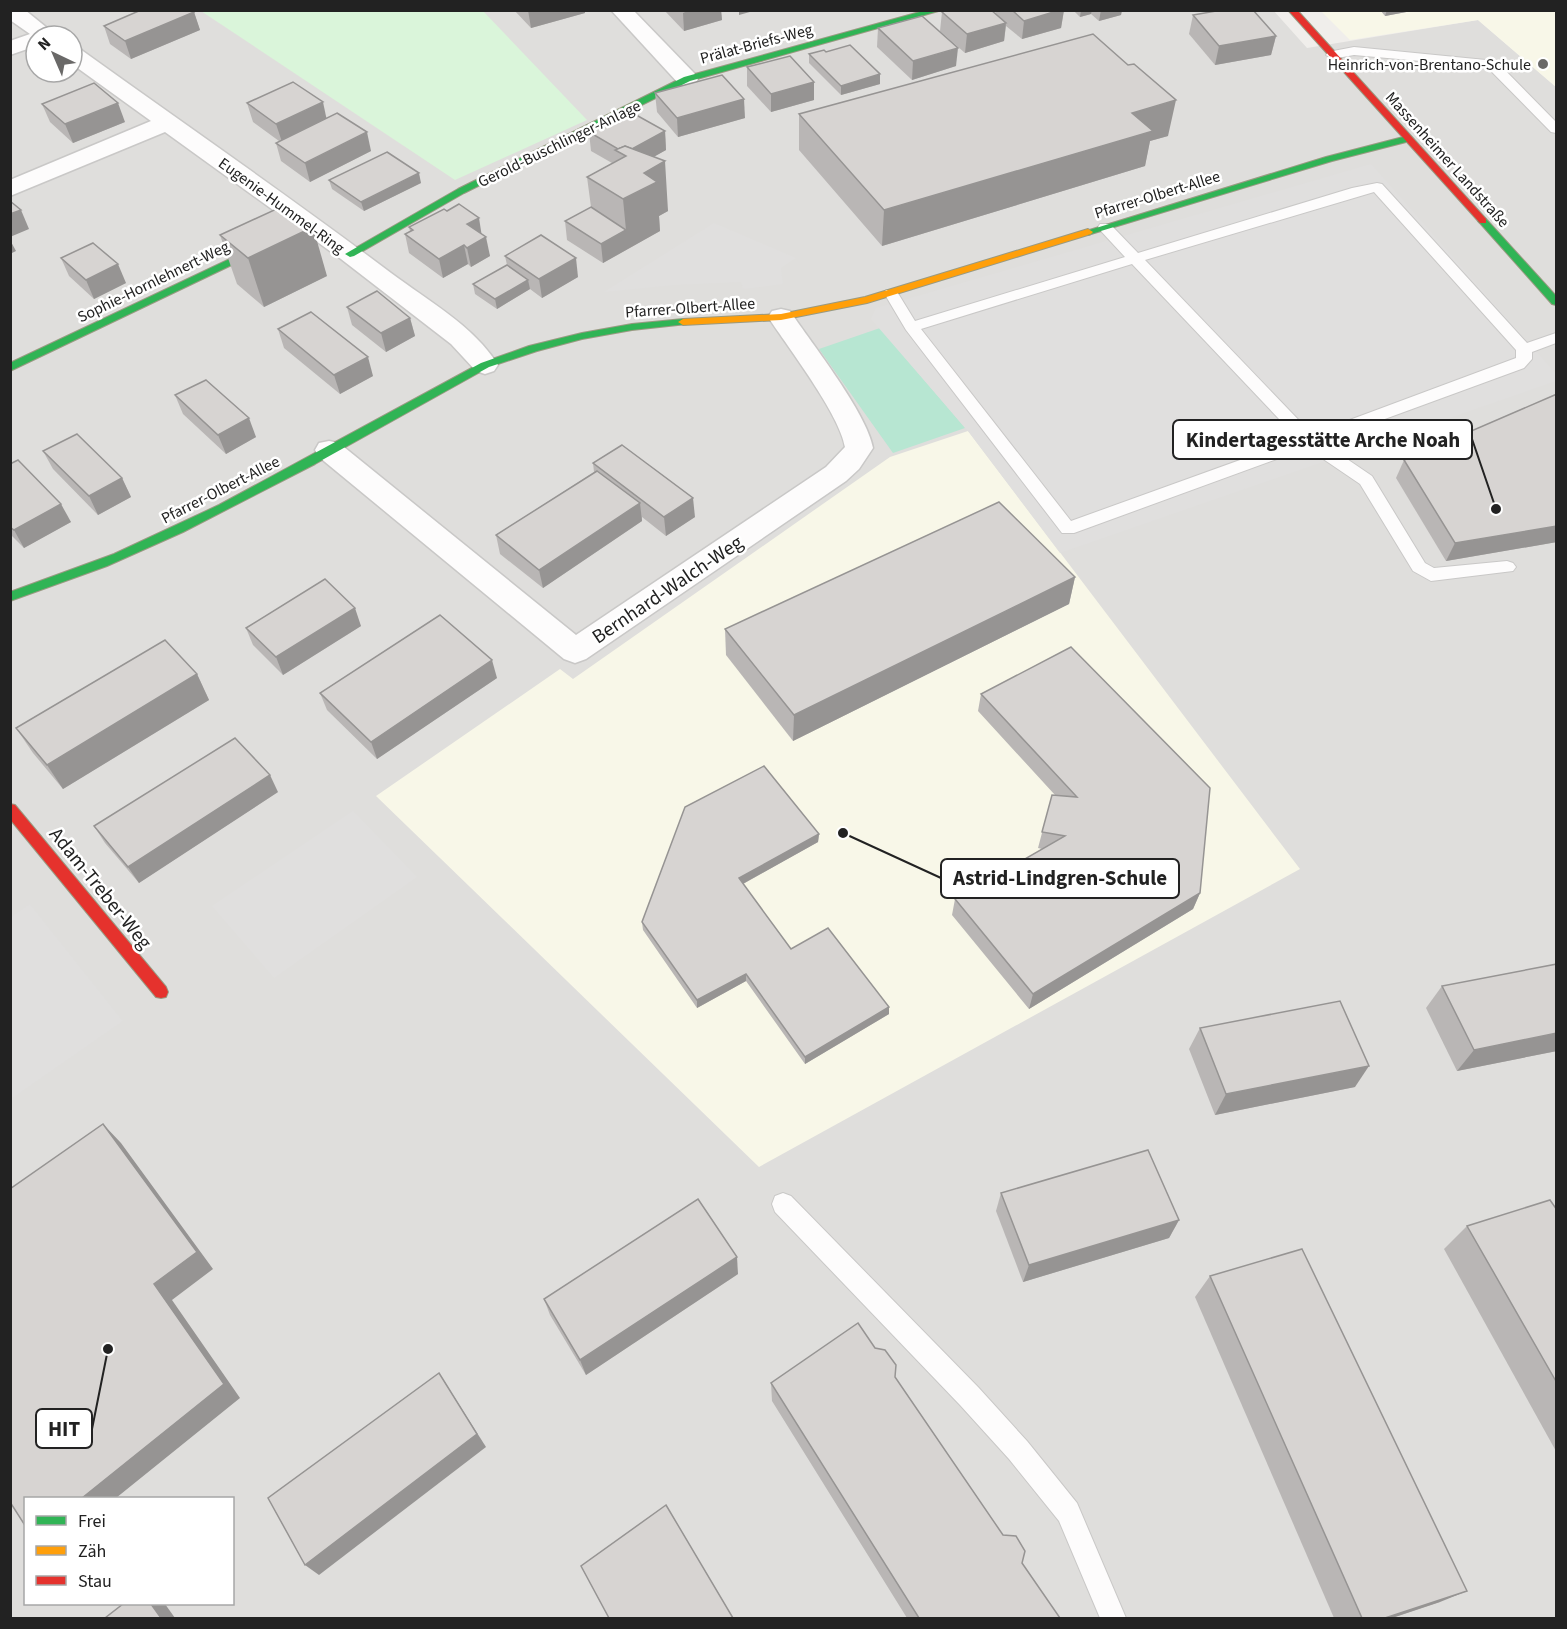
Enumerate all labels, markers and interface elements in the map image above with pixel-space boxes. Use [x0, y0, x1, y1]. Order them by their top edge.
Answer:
street label: Prälat-Briefs-Weg [698, 18, 815, 70]
north arrow [24, 24, 84, 84]
text: N [33, 32, 56, 56]
place label: Heinrich-von-Brentano-Schule [1328, 54, 1531, 76]
marker: Heinrich-von-Brentano-Schule [1536, 57, 1550, 71]
street label: Massenheimer Landstraße [1380, 87, 1514, 232]
street label: Gerold-Buschlinger-Anlage [474, 95, 645, 193]
street label: Eugenie-Hummel-Ring [214, 152, 349, 259]
street label: Pfarrer-Olbert-Allee [1092, 165, 1223, 225]
street label: Sophie-Hornlehnert-Weg [74, 236, 233, 328]
street label: Pfarrer-Olbert-Allee [624, 292, 756, 324]
callout: Kindertagesstätte Arche Noah [1173, 420, 1472, 459]
text: Kindertagesstätte Arche Noah [1186, 425, 1460, 455]
street label: Pfarrer-Olbert-Allee [157, 451, 284, 529]
street label: Bernhard-Walch-Weg [587, 529, 749, 651]
street label: Adam-Treber-Weg [42, 822, 158, 955]
callout: Astrid-Lindgren-Schule [941, 859, 1179, 898]
text: Astrid-Lindgren-Schule [952, 863, 1167, 893]
callout: HIT [36, 1409, 92, 1448]
text: HIT [48, 1414, 80, 1444]
legend [24, 1497, 234, 1605]
text: Frei [78, 1509, 106, 1534]
text: Zäh [78, 1539, 106, 1564]
text: Stau [78, 1569, 112, 1594]

